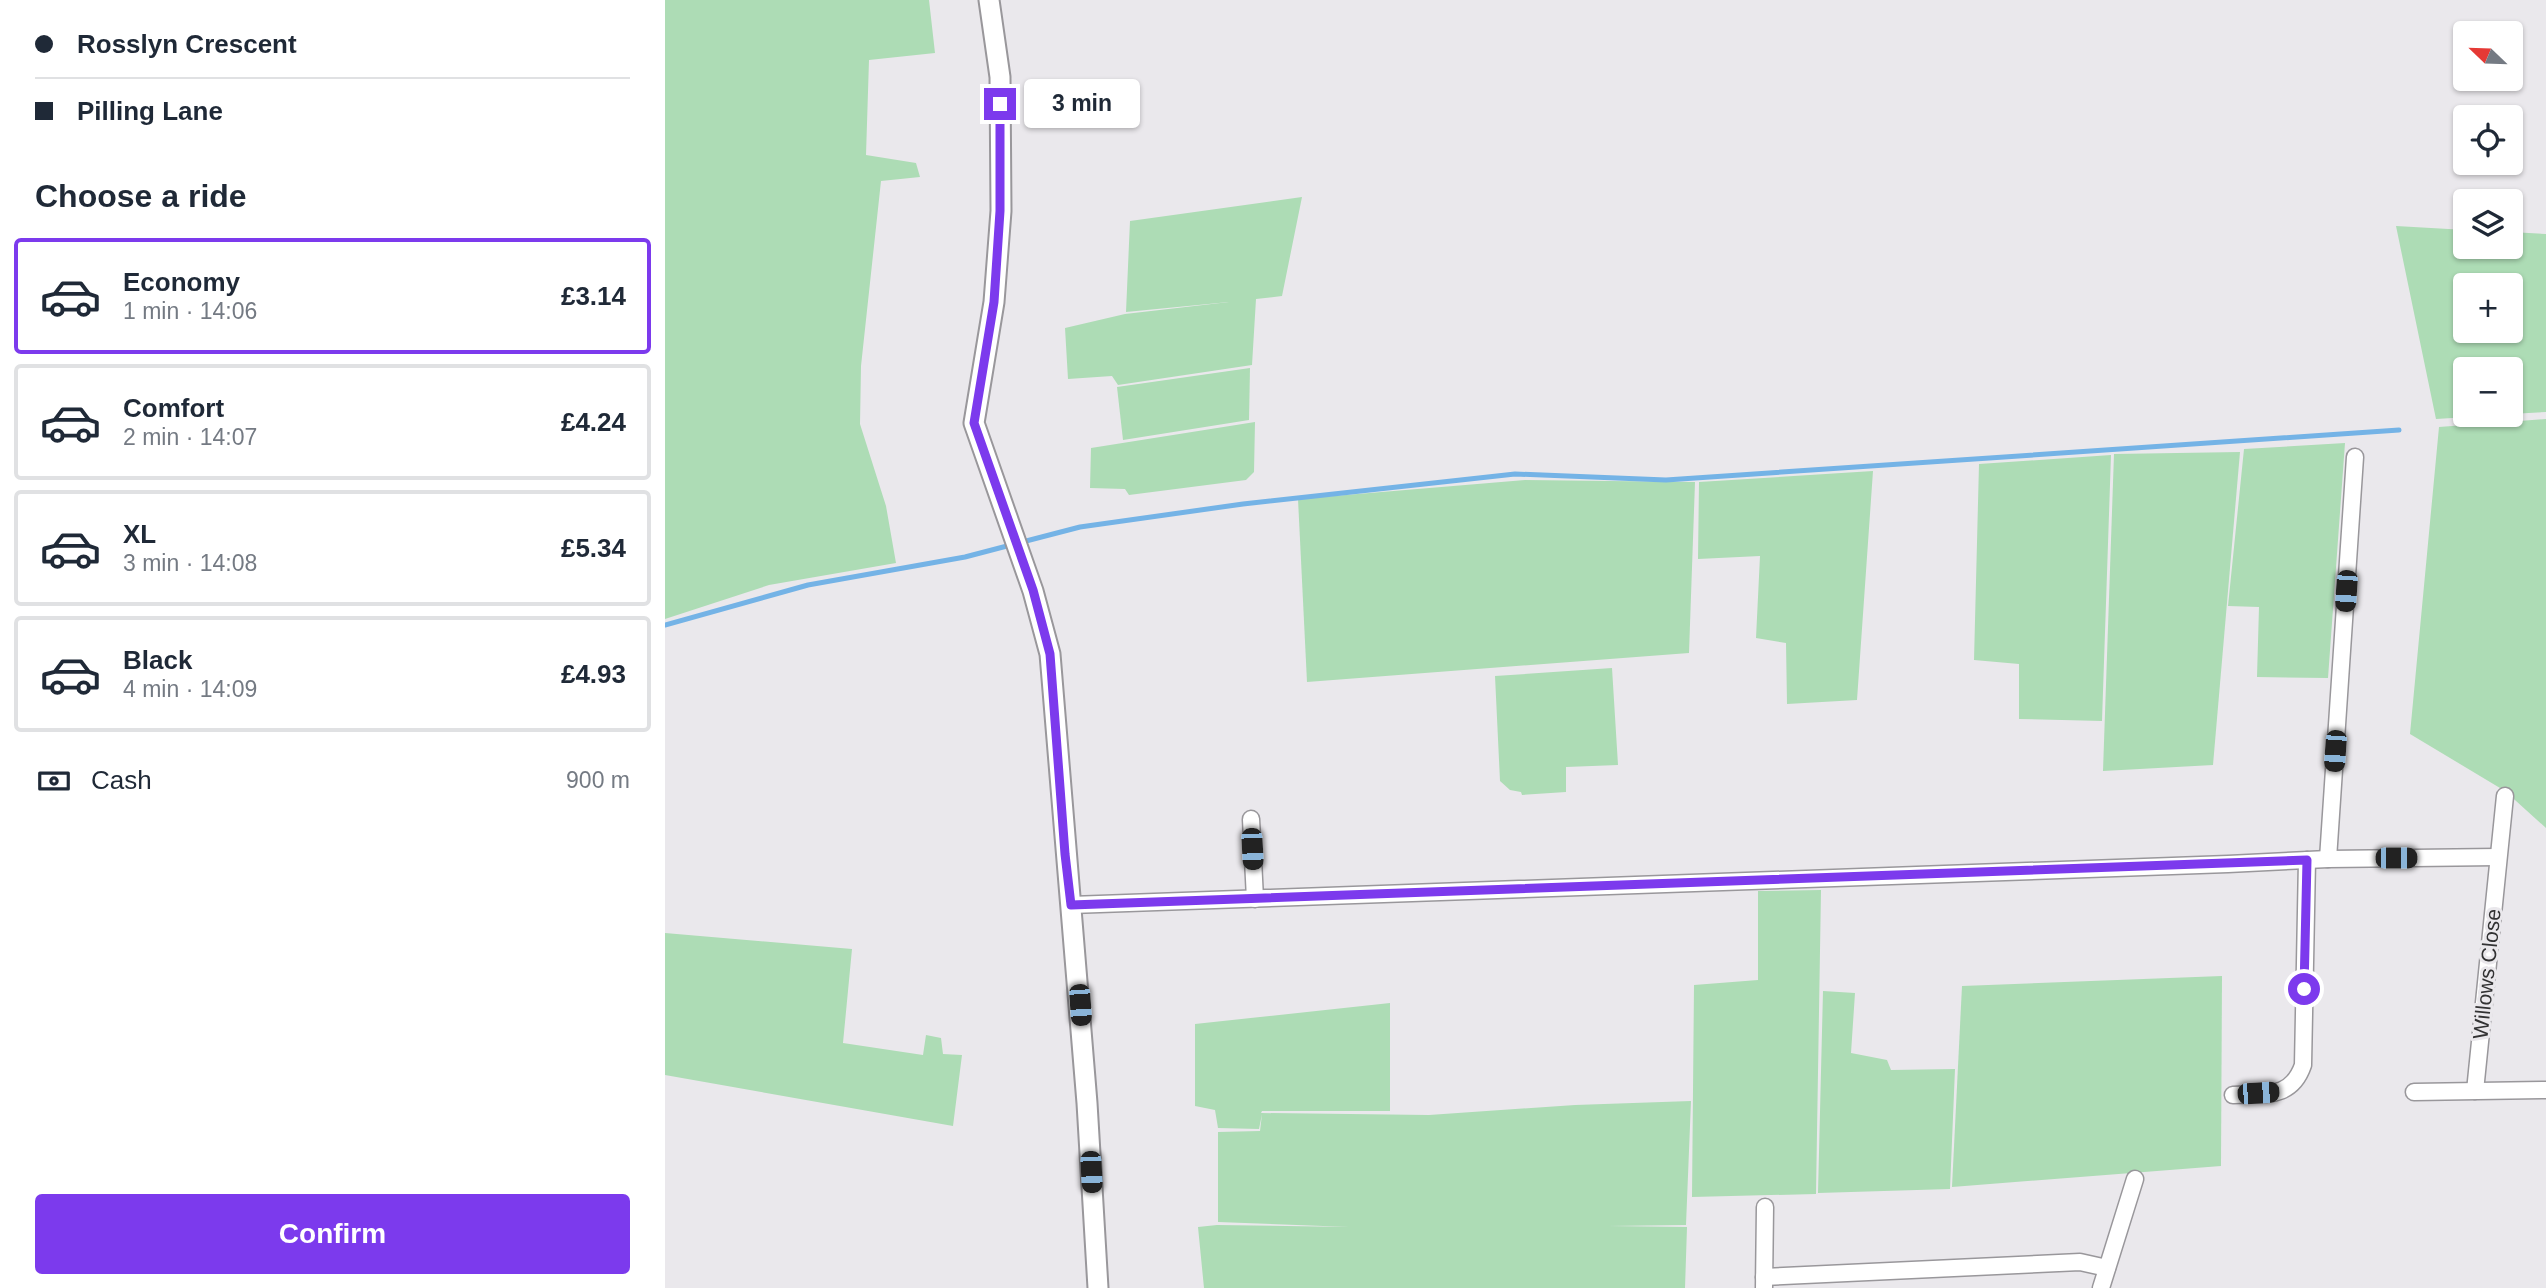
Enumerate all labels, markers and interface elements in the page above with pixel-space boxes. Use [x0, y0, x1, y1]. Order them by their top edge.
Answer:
north arrow [2453, 21, 2523, 91]
map controls [2453, 21, 2523, 427]
text: Rosslyn Crescent [77, 29, 297, 59]
callout: 3 min [1025, 80, 1140, 128]
route end [984, 88, 1016, 120]
text: 3 min [1052, 90, 1112, 116]
text: Pilling Lane [77, 96, 223, 126]
button: locate [2453, 105, 2523, 175]
text: Choose a ride [35, 178, 247, 214]
button: layers [2453, 189, 2523, 259]
icon: car [39, 265, 102, 328]
text: Economy [123, 267, 240, 297]
button: + [2453, 273, 2523, 343]
text: £3.14 [561, 281, 626, 311]
text: 1 min · 14:06 [123, 298, 257, 324]
button: − [2453, 357, 2523, 427]
icon: car [39, 391, 102, 454]
text: Comfort [123, 393, 224, 423]
text: £4.24 [561, 407, 626, 437]
text: 2 min · 14:07 [123, 424, 257, 450]
icon: car [39, 517, 102, 580]
text: XL [123, 519, 156, 549]
text: £5.34 [561, 533, 626, 563]
text: 3 min · 14:08 [123, 550, 257, 576]
car [2335, 569, 2358, 613]
icon: car [39, 643, 102, 706]
text: Black [123, 645, 192, 675]
text: £4.93 [561, 659, 626, 689]
text: 4 min · 14:09 [123, 676, 257, 702]
car [2324, 729, 2347, 773]
icon: cash [35, 762, 73, 800]
text: Cash [91, 765, 152, 795]
text: 900 m [566, 767, 630, 793]
car [1241, 827, 1264, 871]
car [2376, 848, 2418, 869]
street label: Willows Close [2468, 908, 2505, 1040]
route start [2288, 973, 2320, 1005]
car [1069, 983, 1092, 1027]
car [2237, 1081, 2280, 1105]
car [1080, 1150, 1103, 1194]
button: Confirm [35, 1194, 630, 1274]

